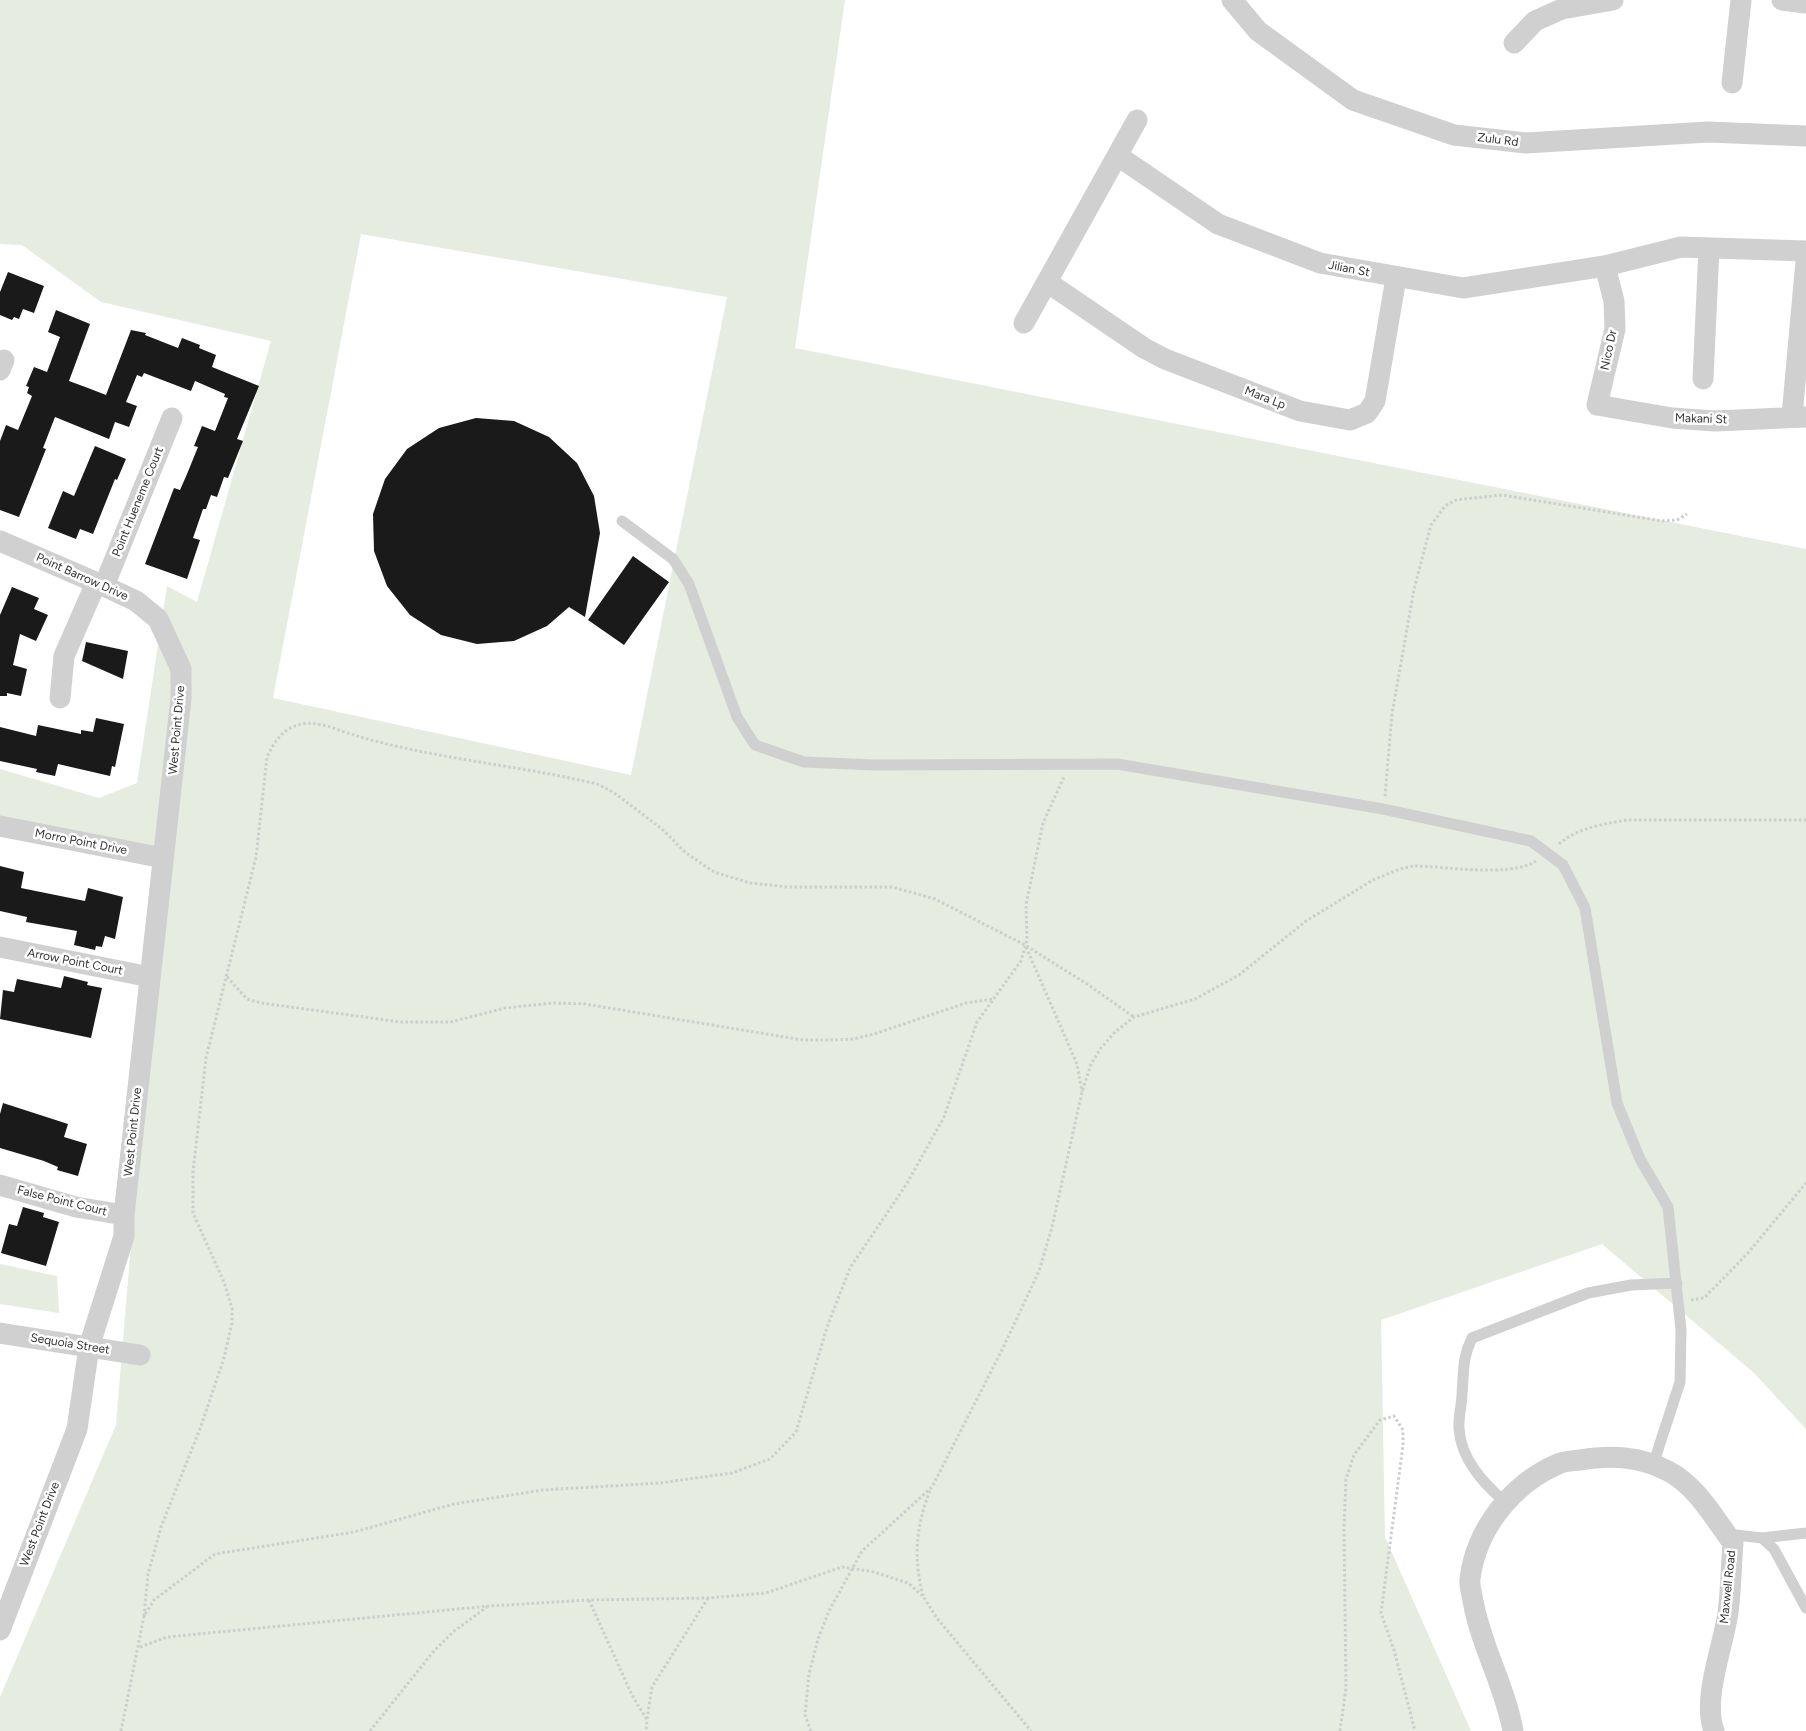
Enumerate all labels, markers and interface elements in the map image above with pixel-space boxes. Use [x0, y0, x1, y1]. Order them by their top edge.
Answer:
street label: Zulu Rd [1477, 130, 1519, 150]
street label: Jilian St [1327, 258, 1371, 280]
street label: Nico Dr [1598, 329, 1620, 371]
street label: Mara Lp [1242, 384, 1288, 412]
street label: Makani St [1675, 411, 1727, 427]
street label: Point Hueneme Court [109, 445, 167, 559]
street label: Point Barrow Drive [34, 550, 130, 604]
street label: West Point Drive [166, 685, 188, 775]
street label: Morro Point Drive [34, 826, 128, 858]
street label: Arrow Point Court [26, 946, 124, 978]
street label: West Point Drive [121, 1087, 145, 1177]
street label: False Point Court [16, 1183, 108, 1219]
street label: Sequoia Street [29, 1331, 111, 1357]
street label: West Point Drive [17, 1480, 63, 1568]
street label: Maxwell Road [1717, 1550, 1739, 1624]

